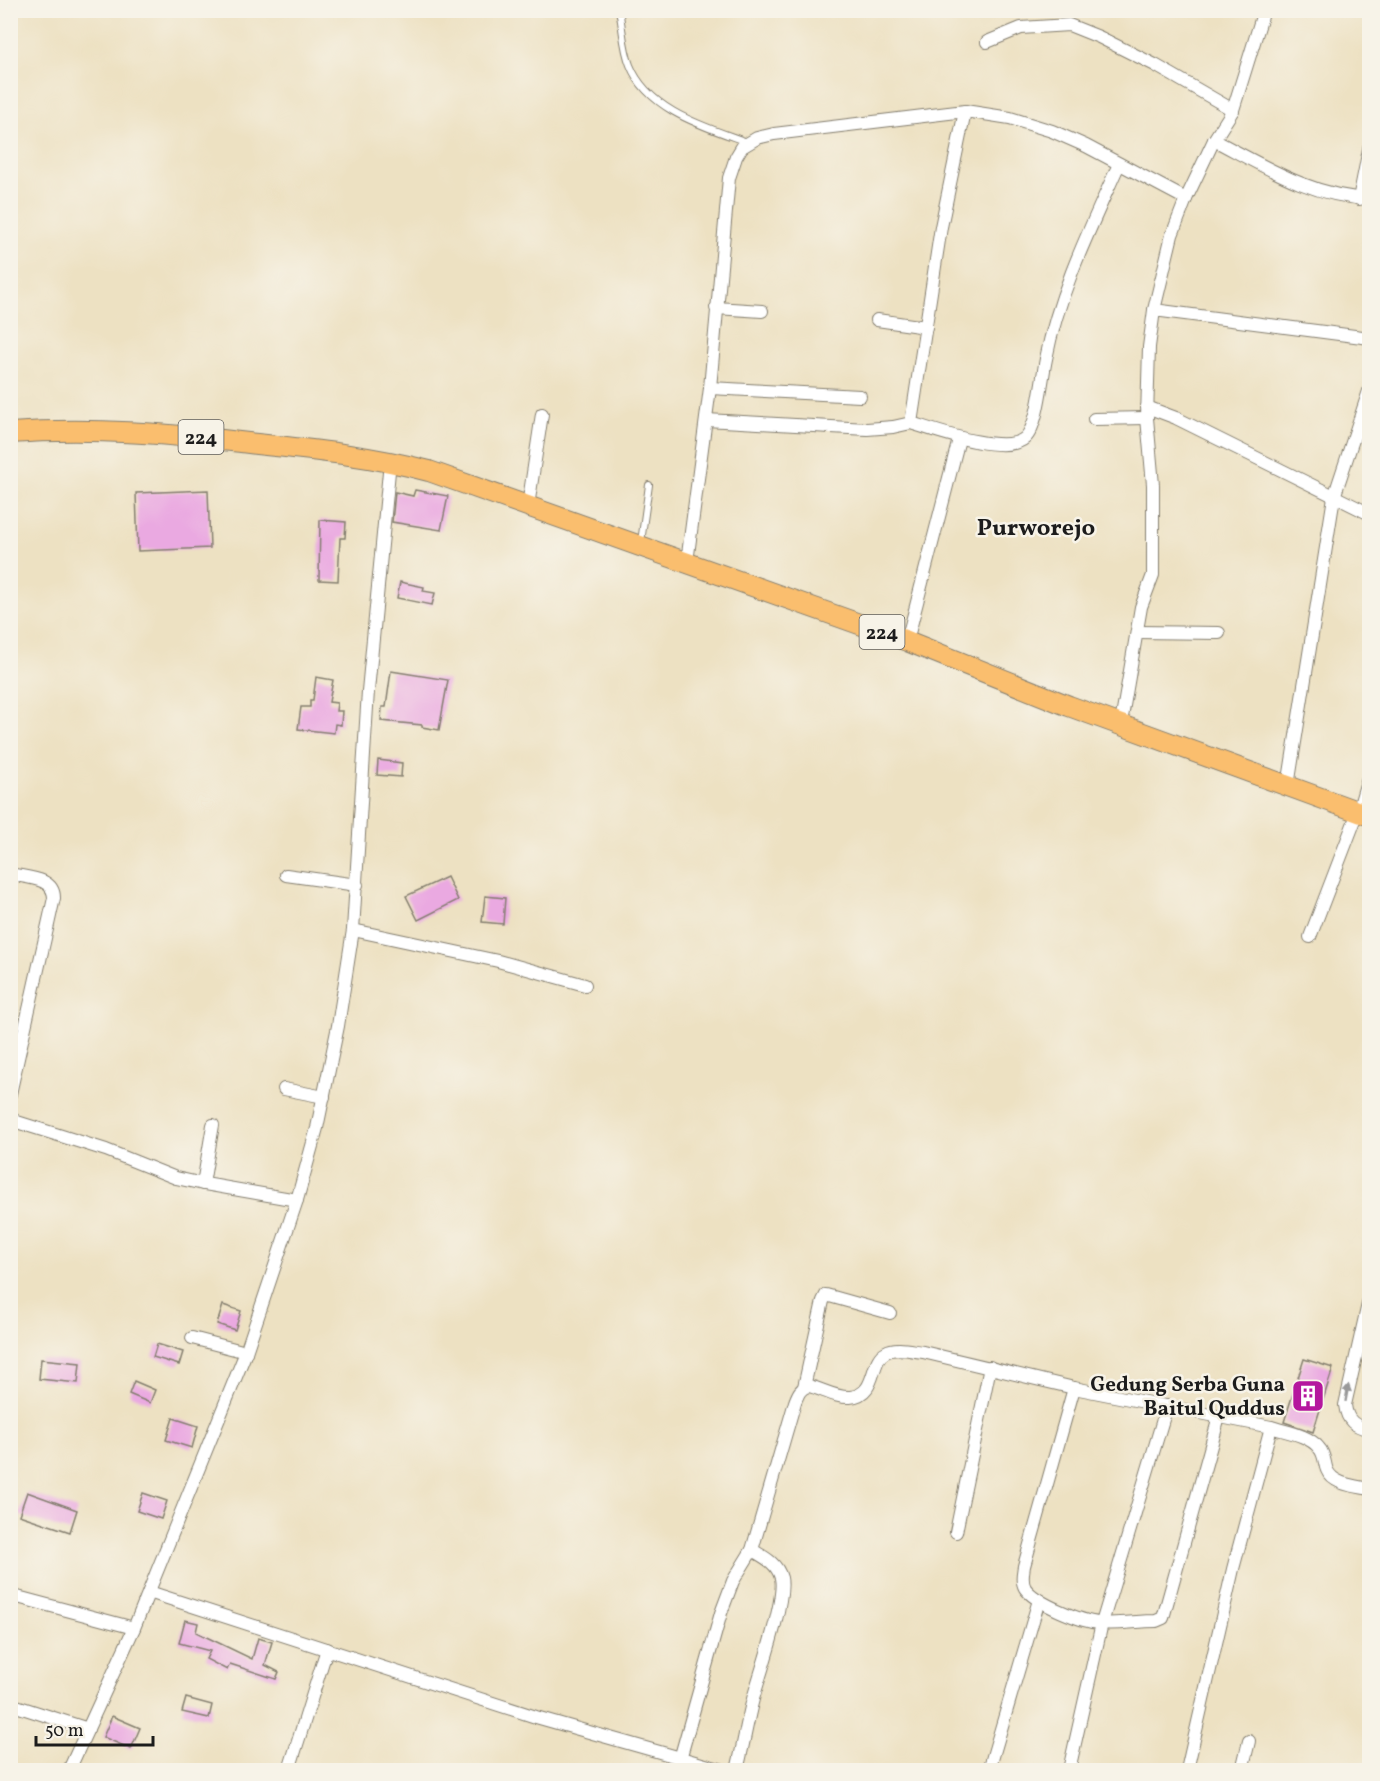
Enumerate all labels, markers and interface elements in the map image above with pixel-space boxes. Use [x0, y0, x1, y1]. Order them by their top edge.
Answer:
road number: 224 [178, 420, 224, 454]
district label: Purworejo [977, 512, 1095, 546]
road number: 224 [860, 615, 904, 649]
place label: Gedung Serba Guna Baitul Quddus [1090, 1371, 1285, 1424]
building icon: Gedung Serba Guna Baitul Quddus [1290, 1378, 1326, 1414]
one-way arrow [1343, 1384, 1352, 1403]
scale bar [36, 1709, 153, 1747]
text: 50 m [45, 1719, 84, 1744]

